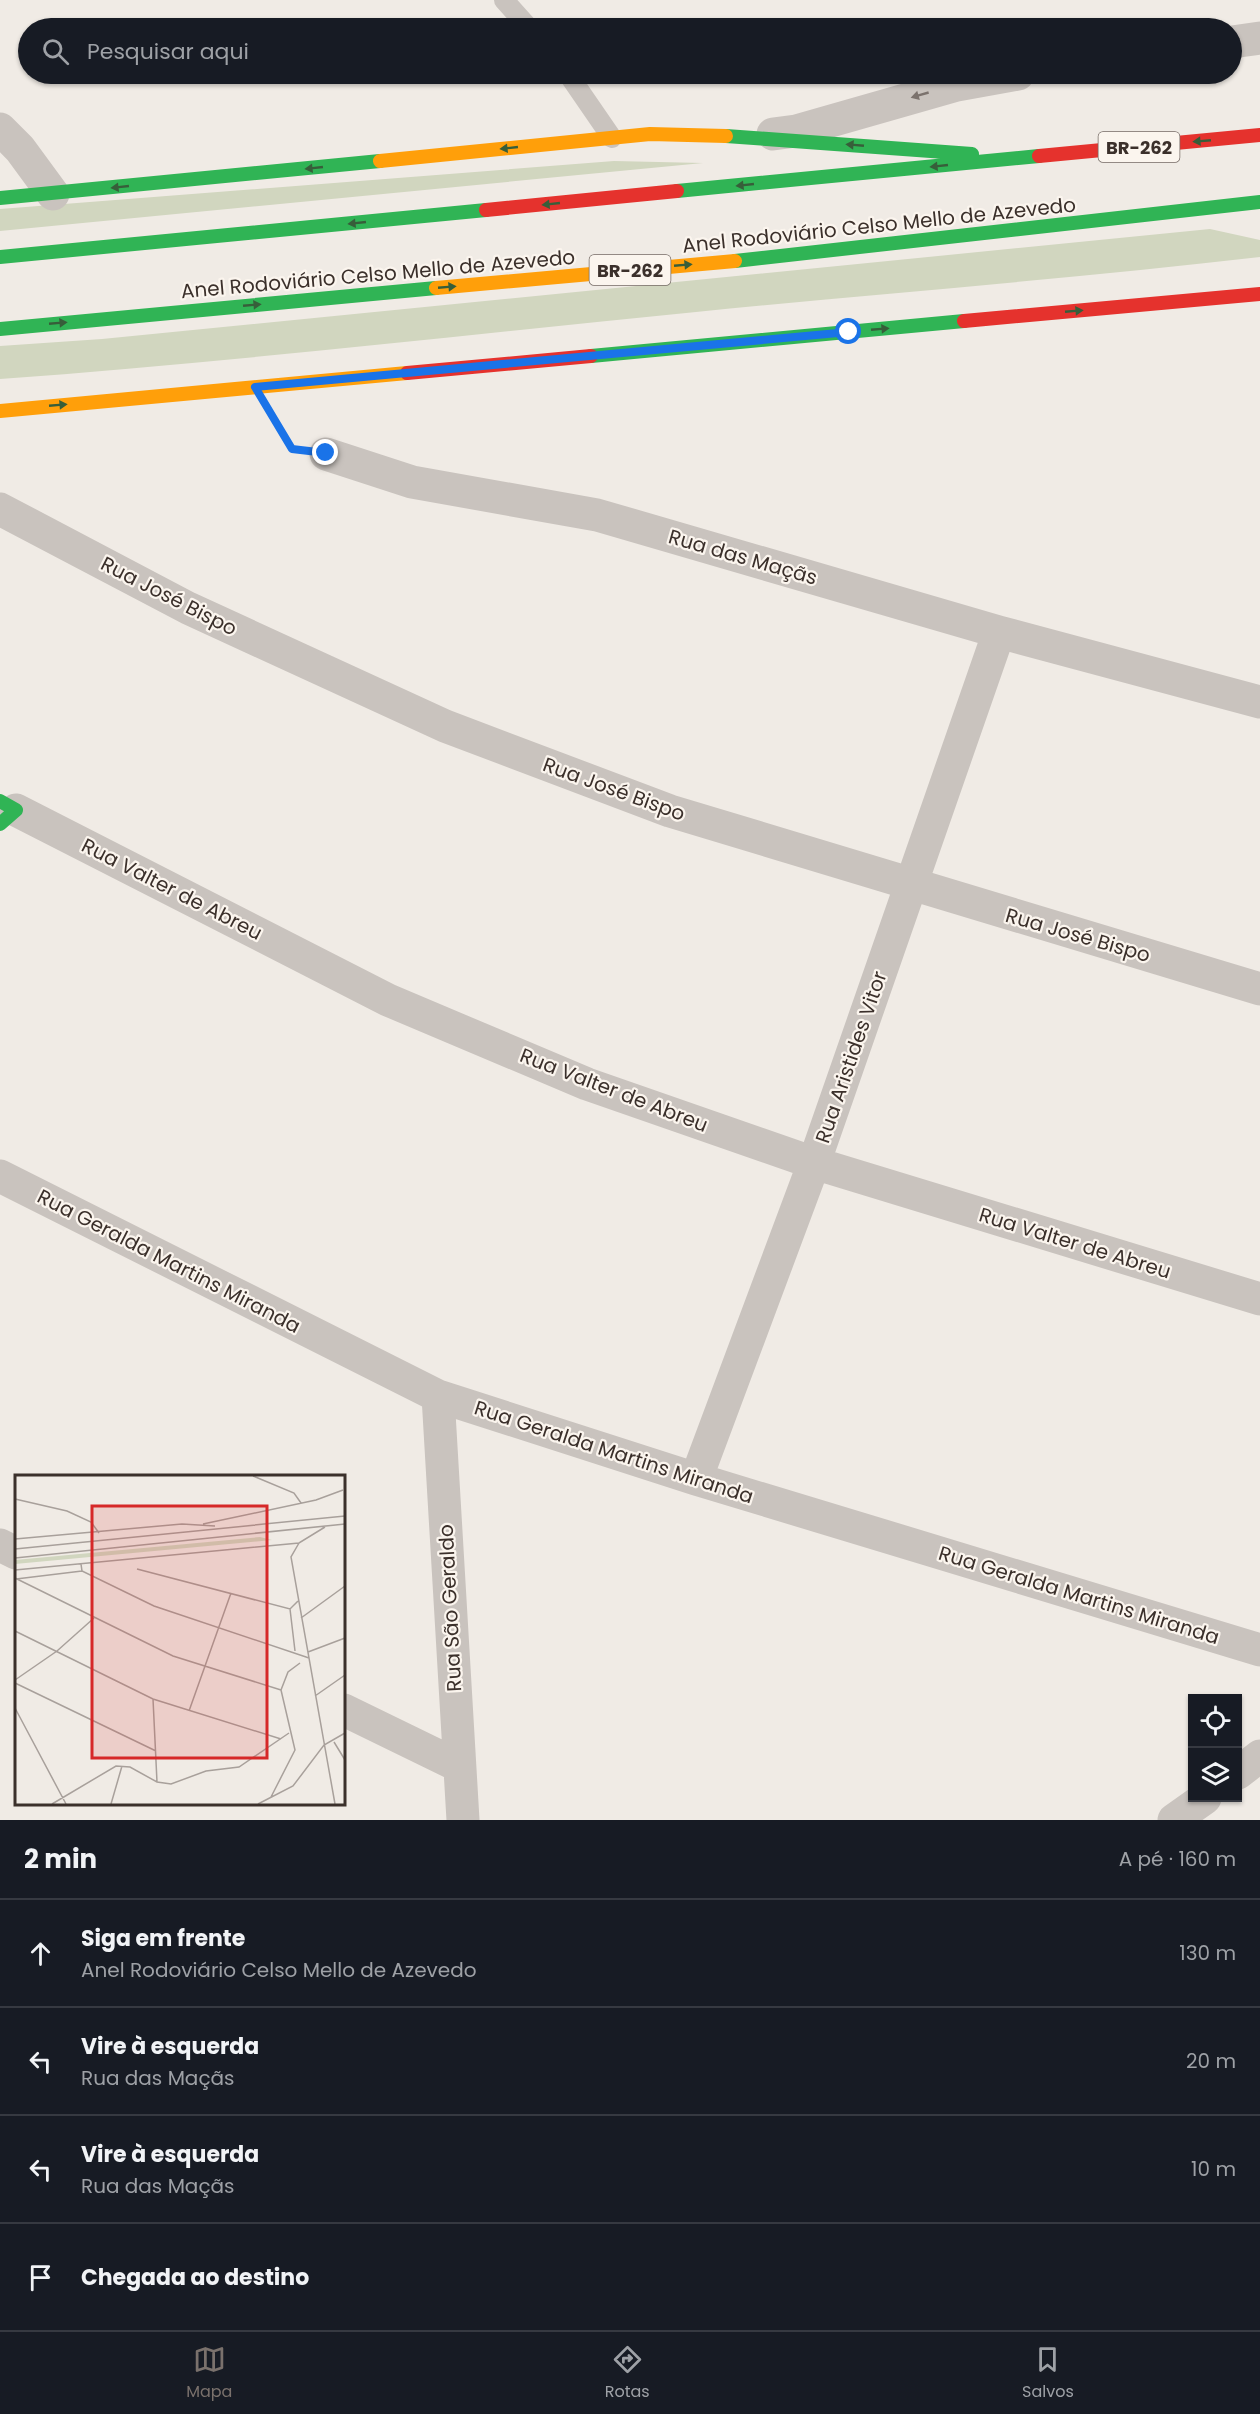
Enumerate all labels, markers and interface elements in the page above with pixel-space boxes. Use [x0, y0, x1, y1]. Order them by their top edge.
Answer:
search box [18, 18, 1242, 84]
icon: search [39, 35, 72, 68]
text: Pesquisar aqui [87, 36, 249, 67]
one-way arrow [911, 91, 930, 101]
road number: BR-262 [1098, 132, 1180, 162]
one-way arrow [1192, 136, 1211, 146]
one-way arrow [846, 140, 865, 150]
one-way arrow [499, 143, 518, 153]
one-way arrow [929, 161, 948, 171]
one-way arrow [305, 163, 324, 173]
one-way arrow [735, 180, 754, 190]
one-way arrow [111, 182, 130, 192]
street label: Anel Rodoviário Celso Mello de Azevedo [681, 190, 1077, 260]
one-way arrow [541, 199, 560, 209]
one-way arrow [347, 218, 366, 228]
street label: Anel Rodoviário Celso Mello de Azevedo [180, 243, 576, 305]
road number: BR-262 [590, 255, 670, 285]
one-way arrow [673, 260, 692, 270]
one-way arrow [437, 282, 456, 292]
one-way arrow [243, 300, 262, 310]
one-way arrow [1064, 306, 1083, 316]
one-way arrow [49, 318, 68, 328]
route start [835, 318, 861, 344]
one-way arrow [870, 325, 889, 334]
one-way arrow [49, 400, 68, 410]
route end [312, 439, 338, 465]
street label: Rua das Maçãs [665, 522, 821, 592]
street label: Rua José Bispo [96, 550, 242, 642]
street label: Rua José Bispo [539, 750, 689, 828]
street label: Rua Valter de Abreu [77, 831, 267, 947]
street label: Rua José Bispo [1002, 901, 1154, 969]
street label: Rua Aristides Vitor [808, 967, 894, 1147]
street label: Rua Valter de Abreu [516, 1041, 712, 1139]
street label: Rua Geralda Martins Miranda [33, 1182, 305, 1340]
street label: Rua Valter de Abreu [976, 1200, 1174, 1286]
street label: Rua Geralda Martins Miranda [471, 1394, 757, 1510]
inset map [15, 1475, 345, 1805]
street label: Rua São Geraldo [432, 1524, 468, 1692]
street label: Rua Geralda Martins Miranda [935, 1539, 1223, 1651]
map controls [1188, 1694, 1242, 1802]
button: locate [1188, 1694, 1242, 1748]
button: layers [1188, 1748, 1242, 1802]
text: 2 min [24, 1841, 97, 1877]
text: A pé · 160 m [1119, 1845, 1236, 1873]
text: Siga em frente [81, 1923, 245, 1954]
icon: ahead [24, 1937, 57, 1970]
text: 130 m [1179, 1939, 1236, 1967]
text: Anel Rodoviário Celso Mello de Azevedo [81, 1956, 477, 1984]
text: Vire à esquerda [81, 2031, 259, 2062]
icon: left [24, 2045, 57, 2078]
text: 20 m [1186, 2047, 1236, 2075]
text: Rua das Maçãs [81, 2064, 234, 2092]
text: Vire à esquerda [81, 2139, 259, 2170]
icon: left [24, 2153, 57, 2186]
text: 10 m [1191, 2155, 1236, 2183]
text: Rua das Maçãs [81, 2172, 234, 2200]
icon: arrive [24, 2261, 57, 2294]
text: Chegada ao destino [81, 2262, 309, 2293]
tab: Mapa [186, 2343, 232, 2404]
tab: Rotas [605, 2343, 650, 2404]
tab: Salvos [1022, 2343, 1074, 2404]

